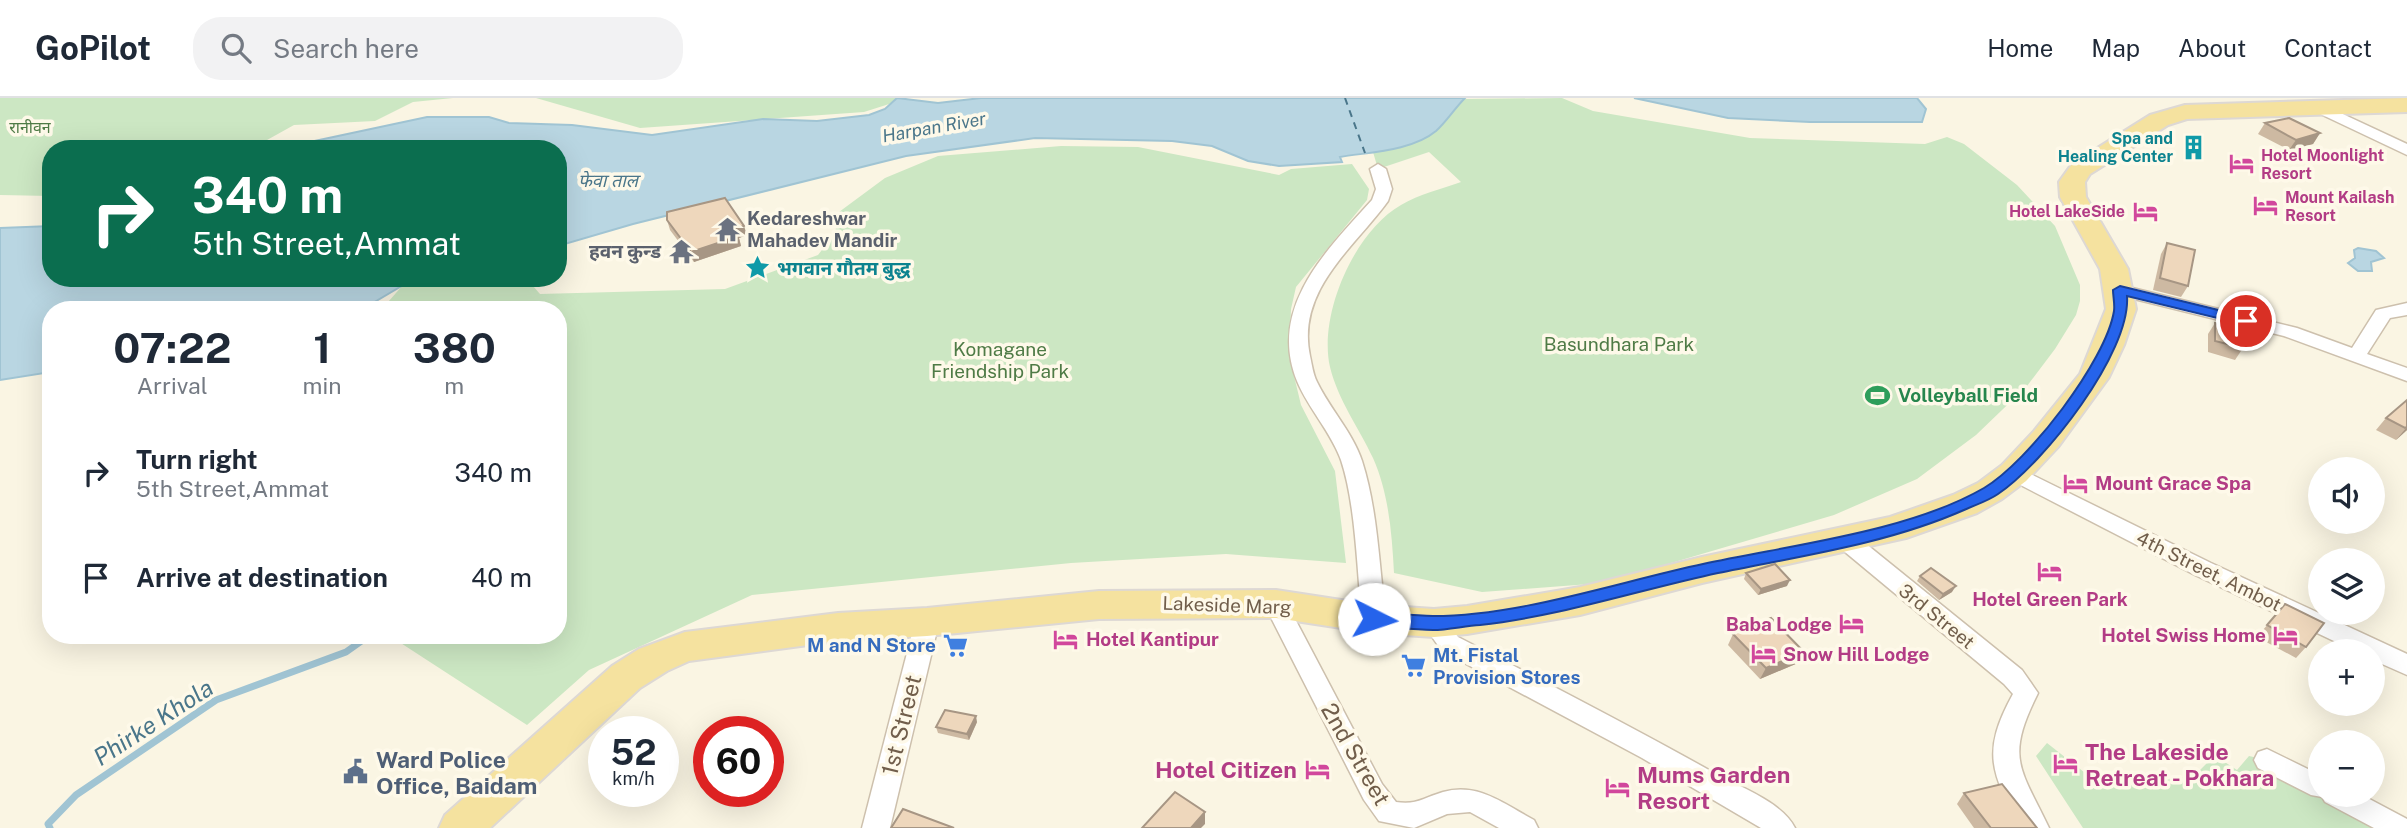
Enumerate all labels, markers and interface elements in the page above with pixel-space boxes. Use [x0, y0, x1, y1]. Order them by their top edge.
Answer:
search box [193, 17, 683, 80]
text: GoPilot [35, 29, 151, 67]
icon: search [217, 29, 255, 67]
text: Search here [273, 33, 419, 64]
text: Home [1987, 34, 2053, 62]
text: Map [2091, 34, 2140, 62]
text: About [2178, 34, 2246, 62]
text: Contact [2284, 34, 2372, 62]
water label: Harpan River [880, 108, 988, 146]
park label: रानीवन [9, 118, 52, 137]
place label: Spa and Healing Center [2058, 129, 2173, 166]
building icon: Spa and Healing Center [2179, 133, 2207, 161]
place label: Hotel Moonlight Resort [2261, 146, 2385, 183]
hotel icon: Hotel Moonlight Resort [2227, 150, 2255, 178]
text: 340 m [192, 166, 343, 224]
icon: right [77, 168, 168, 259]
water label: फेवा ताल [578, 170, 642, 191]
place label: Mount Kailash Resort [2285, 188, 2394, 225]
hotel icon: Mount Kailash Resort [2251, 192, 2279, 220]
hotel icon: Hotel LakeSide [2131, 197, 2159, 225]
place label: Hotel LakeSide [2009, 202, 2125, 221]
place label: Kedareshwar Mahadev Mandir [747, 207, 898, 251]
temple icon: Kedareshwar Mahadev Mandir [713, 215, 741, 243]
text: 5th Street,Ammat [192, 225, 461, 262]
temple icon: हवन कुन्ड [667, 237, 695, 265]
place label: हवन कुन्ड [589, 240, 662, 264]
place icon: भगवान गौतम बुद्ध [743, 254, 771, 282]
place label: भगवान गौतम बुद्ध [777, 257, 911, 281]
pin [2216, 291, 2276, 351]
icon: arrive [2227, 302, 2265, 340]
text: 07:22 [113, 323, 231, 372]
text: 1 [313, 323, 331, 372]
text: 380 [413, 323, 496, 372]
park label: Basundhara Park [1544, 333, 1695, 355]
park label: Komagane Friendship Park [931, 338, 1069, 382]
text: Arrival [137, 372, 208, 399]
text: min [303, 372, 342, 399]
text: m [444, 372, 464, 399]
sports icon: Volleyball Field [1864, 381, 1892, 409]
place label: Volleyball Field [1898, 384, 2038, 406]
text: Turn right [136, 444, 258, 475]
icon: right [77, 454, 115, 492]
text: 340 m [455, 457, 532, 488]
map controls [2308, 457, 2385, 807]
button: sound [2308, 457, 2385, 534]
hotel icon: Mount Grace Spa [2061, 469, 2089, 497]
place label: Mount Grace Spa [2095, 472, 2251, 494]
text: 5th Street,Ammat [136, 475, 329, 502]
street label: 4th Street, Ambot [2133, 526, 2285, 616]
button: layers [2308, 548, 2385, 625]
hotel icon: Hotel Green Park [2036, 557, 2064, 585]
icon: arrive [77, 559, 115, 597]
text: Arrive at destination [136, 562, 388, 593]
text: 40 m [471, 562, 532, 593]
street label: 3rd Street [1895, 579, 1979, 653]
position arrow [1337, 582, 1411, 656]
place label: Hotel Green Park [1972, 588, 2128, 610]
street label: Lakeside Marg [1162, 592, 1292, 618]
hotel icon: Baba Lodge [1838, 610, 1866, 638]
place label: Baba Lodge [1726, 613, 1832, 635]
hotel icon: Hotel Swiss Home [2272, 621, 2300, 649]
place label: Hotel Swiss Home [2101, 624, 2266, 646]
hotel icon: Hotel Kantipur [1052, 625, 1080, 653]
place label: Hotel Kantipur [1086, 628, 1219, 650]
supermarket icon: M and N Store [942, 631, 970, 659]
place label: M and N Store [807, 634, 936, 656]
button: + [2308, 639, 2385, 716]
hotel icon: Snow Hill Lodge [1749, 640, 1777, 668]
place label: Snow Hill Lodge [1783, 643, 1929, 665]
place label: Mt. Fistal Provision Stores [1433, 644, 1581, 688]
supermarket icon: Mt. Fistal Provision Stores [1399, 652, 1427, 680]
street label: 1st Street [876, 672, 926, 778]
water label: Phirke Khola [88, 673, 218, 771]
street label: 2nd Street [1316, 698, 1396, 810]
speed limit sign: 60 [693, 716, 784, 807]
button: − [2308, 730, 2385, 807]
text: 52 [611, 732, 656, 773]
place label: The Lakeside Retreat - Pokhara [2085, 738, 2274, 791]
place label: Ward Police Office, Baidam [376, 746, 537, 799]
hotel icon: The Lakeside Retreat - Pokhara [2051, 750, 2079, 778]
hotel icon: Hotel Citizen [1303, 755, 1331, 783]
place label: Hotel Citizen [1155, 756, 1297, 783]
public building icon: Ward Police Office, Baidam [342, 758, 370, 786]
place label: Mums Garden Resort [1637, 761, 1790, 814]
text: km/h [612, 768, 655, 789]
hotel icon: Mums Garden Resort [1603, 773, 1631, 801]

